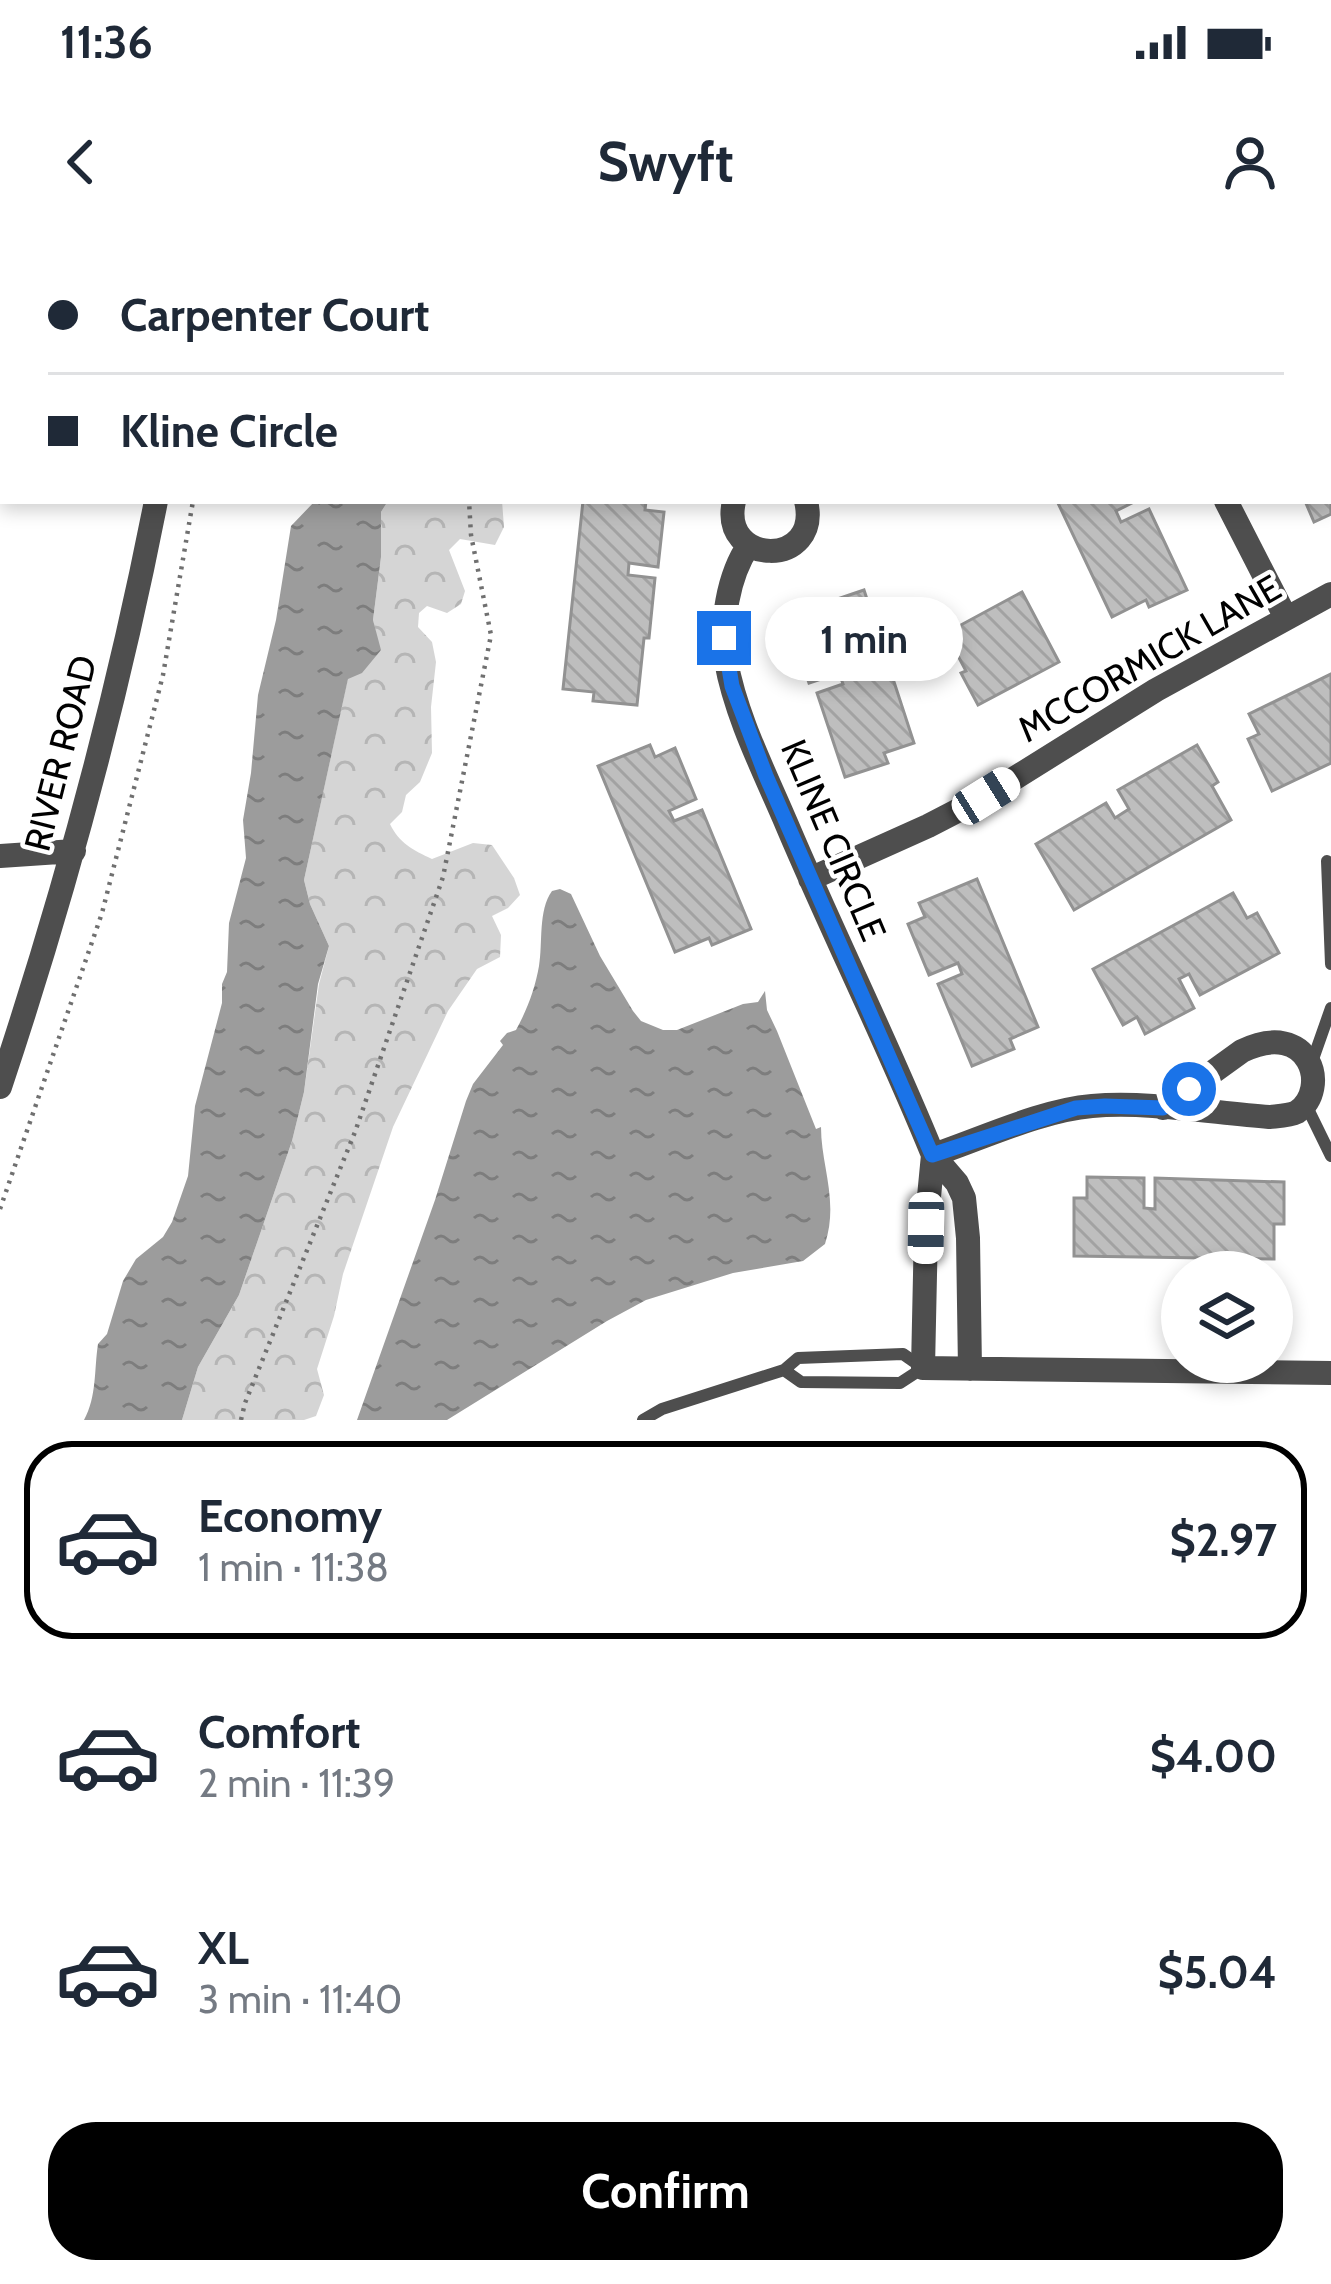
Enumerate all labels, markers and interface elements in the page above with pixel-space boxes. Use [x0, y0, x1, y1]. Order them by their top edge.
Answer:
text: 11:36 [60, 15, 153, 69]
icon: back [48, 129, 114, 195]
text: Swyft [598, 129, 733, 195]
icon: person [1217, 129, 1283, 195]
text: Carpenter Court [120, 288, 430, 342]
text: Kline Circle [120, 404, 338, 458]
street label: MCCORMICK LANE [1010, 565, 1288, 751]
callout: 1 min [766, 596, 964, 680]
route end [697, 611, 751, 665]
text: 1 min [820, 615, 908, 663]
street label: RIVER ROAD [14, 651, 106, 855]
street label: KLINE CIRCLE [772, 733, 896, 947]
car [946, 762, 1026, 830]
route start [1162, 1062, 1216, 1116]
car [907, 1192, 945, 1264]
map controls [1161, 1251, 1293, 1383]
button: layers [1161, 1251, 1293, 1383]
icon: car [54, 1486, 162, 1594]
text: Economy [198, 1489, 382, 1543]
text: $2.97 [1170, 1513, 1277, 1567]
text: 1 min · 11:38 [198, 1543, 389, 1591]
icon: car [54, 1702, 162, 1810]
text: Comfort [198, 1705, 361, 1759]
text: $4.00 [1150, 1729, 1277, 1783]
text: 2 min · 11:39 [198, 1759, 395, 1807]
icon: car [54, 1918, 162, 2026]
text: XL [198, 1921, 249, 1975]
text: $5.04 [1157, 1945, 1277, 1999]
text: 3 min · 11:40 [198, 1975, 402, 2023]
button: Confirm [48, 2122, 1283, 2260]

